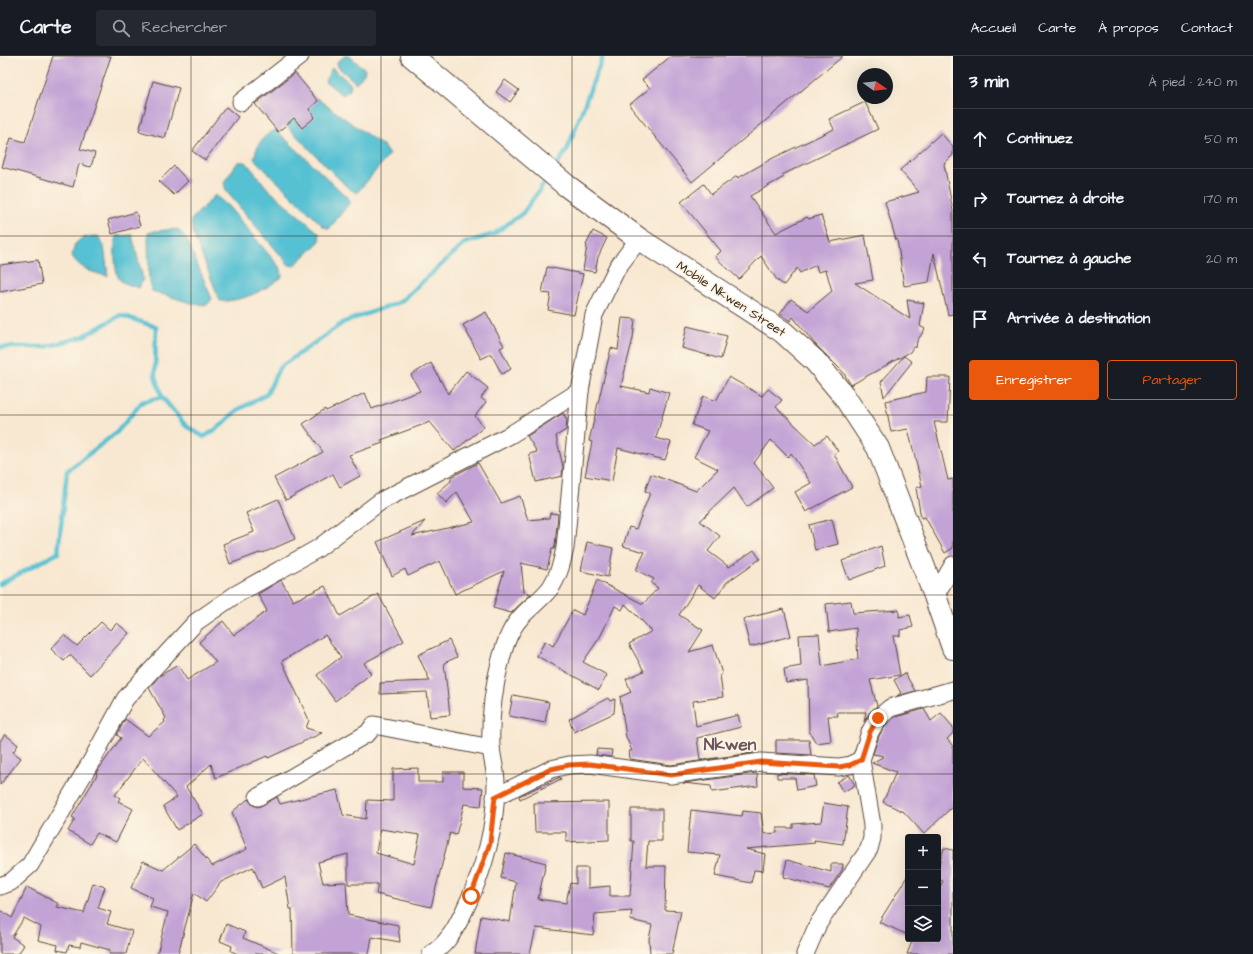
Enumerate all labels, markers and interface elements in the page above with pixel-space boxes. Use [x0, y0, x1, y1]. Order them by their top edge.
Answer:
search box [96, 10, 376, 46]
text: Carte [20, 14, 72, 41]
icon: search [110, 17, 132, 39]
text: Rechercher [142, 17, 227, 38]
text: Accueil [971, 18, 1016, 38]
text: Carte [1038, 18, 1076, 38]
text: À propos [1098, 18, 1159, 38]
text: Contact [1181, 18, 1233, 38]
north arrow [857, 68, 893, 104]
text: 3 min [969, 70, 1009, 94]
text: À pied · 240 m [1149, 73, 1237, 91]
icon: ahead [969, 128, 991, 150]
text: Continuez [1007, 128, 1073, 149]
text: 50 m [1204, 130, 1237, 148]
icon: right [969, 188, 991, 210]
text: Tournez à droite [1007, 188, 1124, 209]
text: 170 m [1204, 190, 1237, 208]
icon: left [969, 248, 991, 270]
text: Tournez à gauche [1007, 248, 1131, 269]
text: 20 m [1206, 250, 1237, 268]
street label: Mobile Nkwen Street [673, 257, 790, 342]
icon: arrive [969, 308, 991, 330]
text: Arrivée à destination [1007, 308, 1150, 329]
button: Enregistrer [969, 360, 1099, 400]
button: Partager [1107, 360, 1237, 400]
route end [869, 709, 887, 727]
district label: Nkwen [704, 733, 757, 757]
map controls [905, 834, 941, 942]
button: + [905, 834, 941, 870]
button: − [905, 870, 941, 906]
route start [462, 887, 480, 905]
button: layers [905, 906, 941, 942]

